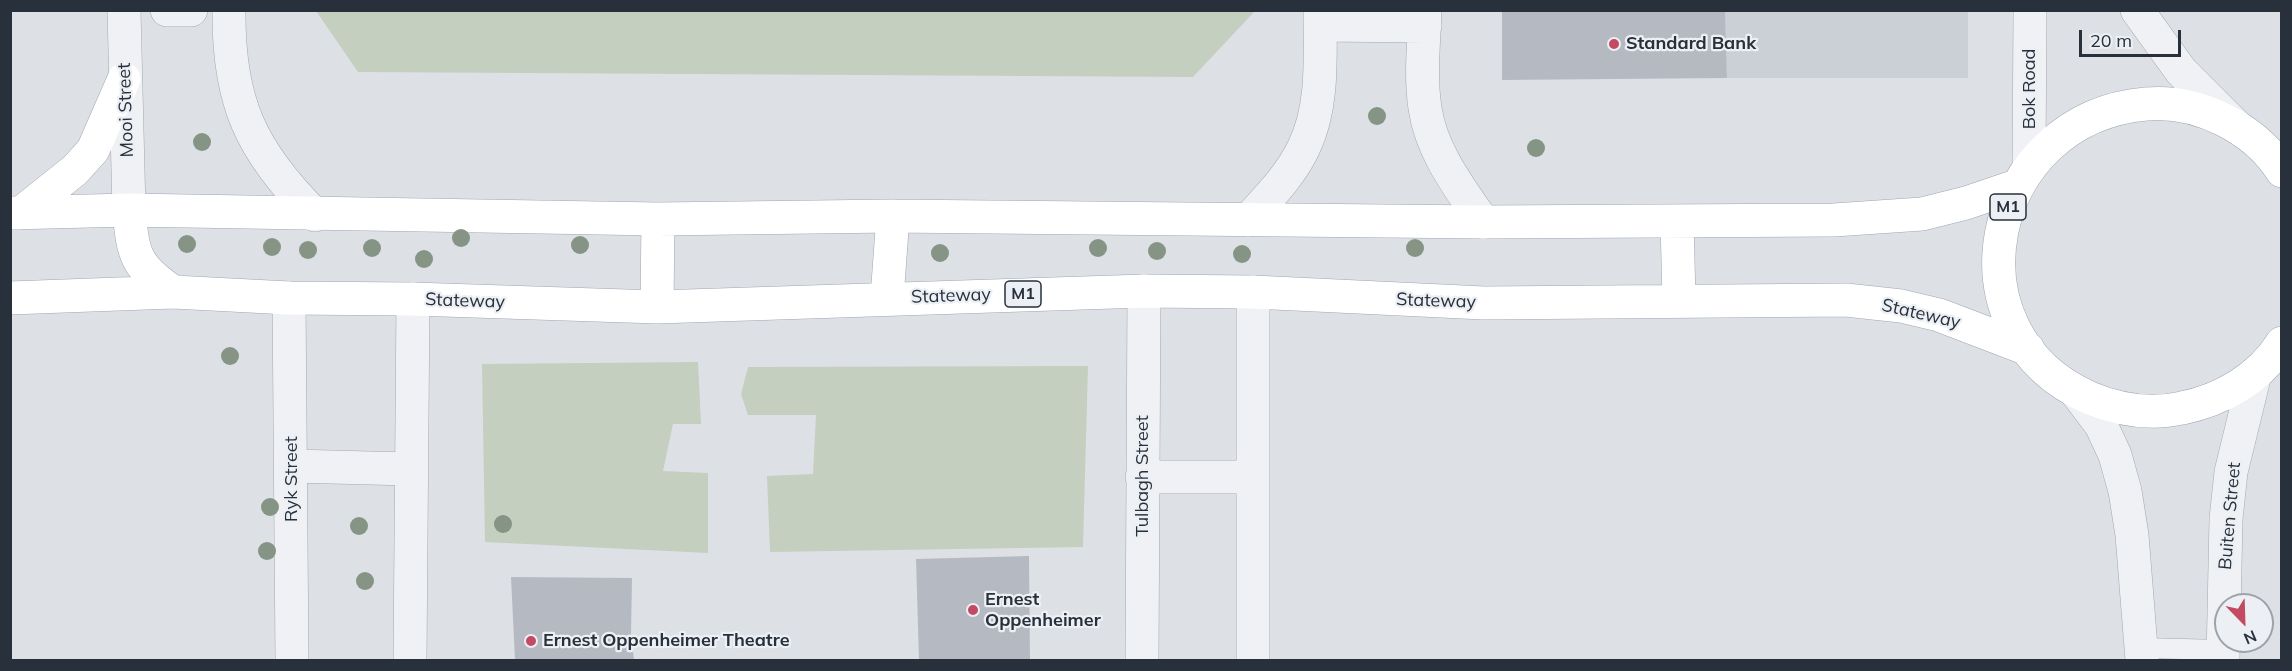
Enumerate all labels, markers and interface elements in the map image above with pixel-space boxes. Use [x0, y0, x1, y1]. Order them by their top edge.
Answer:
scale bar [2082, 18, 2184, 56]
text: 20 m [2090, 29, 2132, 52]
place label: Standard Bank [1626, 33, 1756, 55]
marker: Standard Bank [1607, 37, 1621, 51]
street label: Bok Road [2019, 49, 2041, 129]
street label: Mooi Street [114, 62, 138, 158]
road number: M1 [1990, 194, 2026, 220]
road number: M1 [1005, 281, 1041, 307]
street label: Stateway [911, 284, 991, 308]
street label: Stateway [425, 289, 505, 313]
street label: Stateway [1396, 289, 1476, 313]
street label: Stateway [1880, 294, 1962, 334]
street label: Tulbagh Street [1132, 415, 1154, 537]
street label: Ryk Street [281, 436, 303, 522]
street label: Buiten Street [2215, 461, 2245, 571]
place label: Ernest Oppenheimer [985, 589, 1101, 632]
north arrow [2214, 593, 2274, 653]
marker: Ernest Oppenheimer [966, 603, 980, 617]
text: N [2241, 626, 2260, 649]
place label: Ernest Oppenheimer Theatre [543, 630, 789, 652]
marker: Ernest Oppenheimer Theatre [524, 634, 538, 648]

